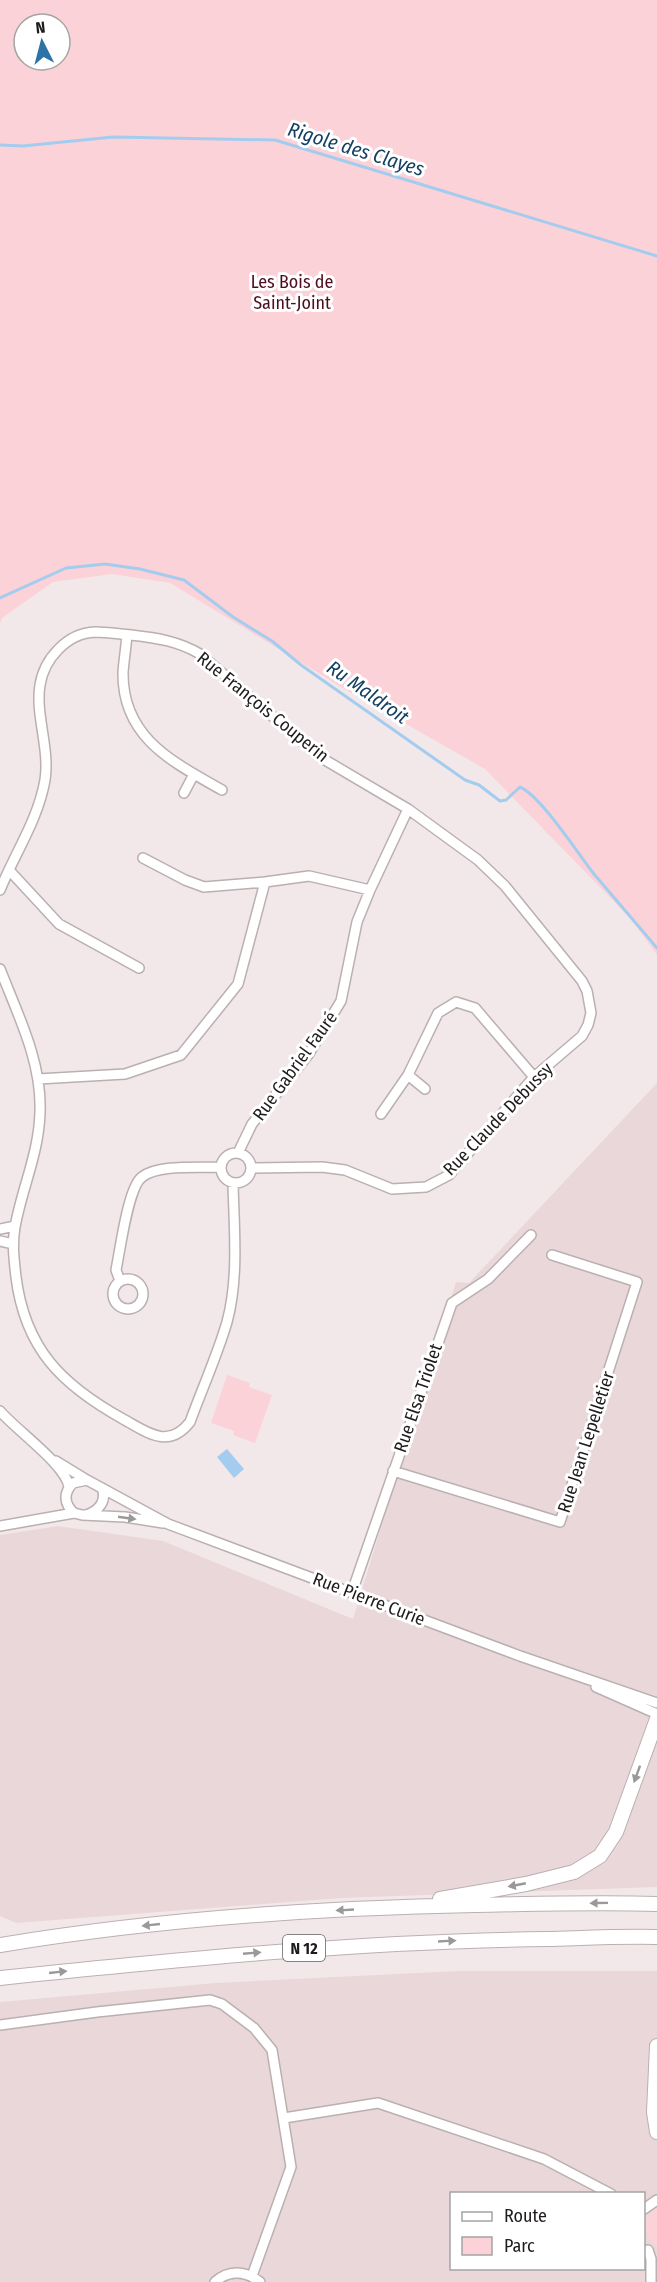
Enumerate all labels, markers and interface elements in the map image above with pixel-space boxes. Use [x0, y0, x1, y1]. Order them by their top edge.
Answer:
north arrow [12, 12, 72, 72]
text: N [35, 18, 46, 38]
water label: Rigole des Clayes [285, 117, 428, 181]
park label: Les Bois de Saint-Joint [251, 271, 333, 314]
street label: Rue François Couperin [193, 647, 333, 767]
water label: Ru Maldroit [322, 655, 414, 729]
street label: Rue Gabriel Fauré [248, 1007, 342, 1125]
street label: Rue Claude Debussy [439, 1058, 557, 1180]
street label: Rue Elsa Triolet [389, 1341, 447, 1455]
street label: Rue Jean Lepelletier [553, 1368, 619, 1515]
one-way arrow [118, 1514, 137, 1523]
street label: Rue Pierre Curie [310, 1568, 428, 1631]
one-way arrow [632, 1765, 641, 1783]
one-way arrow [507, 1881, 526, 1890]
one-way arrow [589, 1898, 608, 1908]
one-way arrow [335, 1905, 354, 1914]
one-way arrow [141, 1920, 160, 1930]
road number: N 12 [283, 1935, 325, 1961]
one-way arrow [437, 1936, 456, 1945]
one-way arrow [243, 1948, 262, 1958]
one-way arrow [49, 1967, 68, 1977]
legend [450, 2192, 645, 2270]
text: Route [504, 2205, 547, 2227]
text: Parc [504, 2235, 535, 2257]

